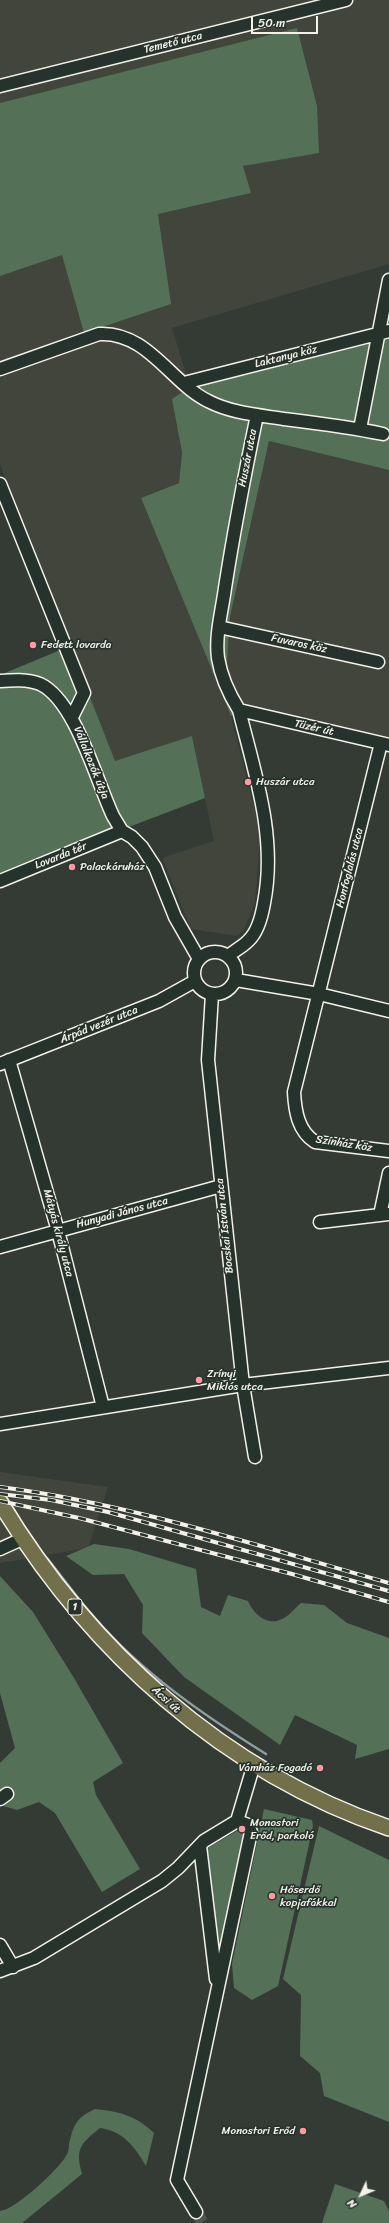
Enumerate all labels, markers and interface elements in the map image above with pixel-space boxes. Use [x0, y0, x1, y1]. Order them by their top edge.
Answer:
scale bar [253, 8, 320, 34]
text: 50 m [258, 12, 285, 34]
street label: Temető utca [142, 29, 204, 57]
street label: Laktanya köz [254, 343, 318, 371]
street label: Huszár utca [236, 428, 260, 488]
street label: Fuvaros köz [270, 632, 328, 656]
place label: Fedett lovarda [41, 638, 111, 652]
marker: Fedett lovarda [28, 640, 38, 650]
street label: Tüzér út [293, 717, 335, 739]
street label: Vállalkozók útja [70, 725, 112, 801]
place label: Huszár utca [256, 775, 315, 789]
marker: Huszár utca [243, 777, 253, 787]
street label: Honfoglalás utca [334, 827, 366, 909]
street label: Lovarda tér [33, 840, 89, 872]
place label: Palackáruház [80, 860, 145, 874]
marker: Palackáruház [67, 862, 77, 872]
street label: Árpád vezér utca [58, 1003, 140, 1047]
street label: Színház köz [315, 1133, 373, 1155]
street label: Bocskai István utca [213, 1178, 237, 1274]
street label: Mátyás király utca [40, 1188, 76, 1278]
street label: Hunyadi János utca [75, 1194, 169, 1232]
place label: Zrínyi Miklós utca [207, 1367, 263, 1393]
marker: Zrínyi Miklós utca [194, 1375, 204, 1385]
road number: 1 [68, 1599, 82, 1615]
street label: Ácsi út [149, 1684, 183, 1716]
place label: Vámház Fogadó [239, 1761, 312, 1775]
marker: Vámház Fogadó [315, 1763, 325, 1773]
place label: Monostori Erőd, parkoló [250, 1816, 314, 1842]
marker: Monostori Erőd, parkoló [237, 1824, 247, 1834]
place label: Hőserdő kopjafákkal [280, 1883, 337, 1909]
marker: Hőserdő kopjafákkal [267, 1891, 277, 1901]
place label: Monostori Erőd [222, 2124, 295, 2138]
marker: Monostori Erőd [298, 2126, 308, 2136]
north arrow [341, 2175, 381, 2215]
text: N [343, 2194, 361, 2213]

